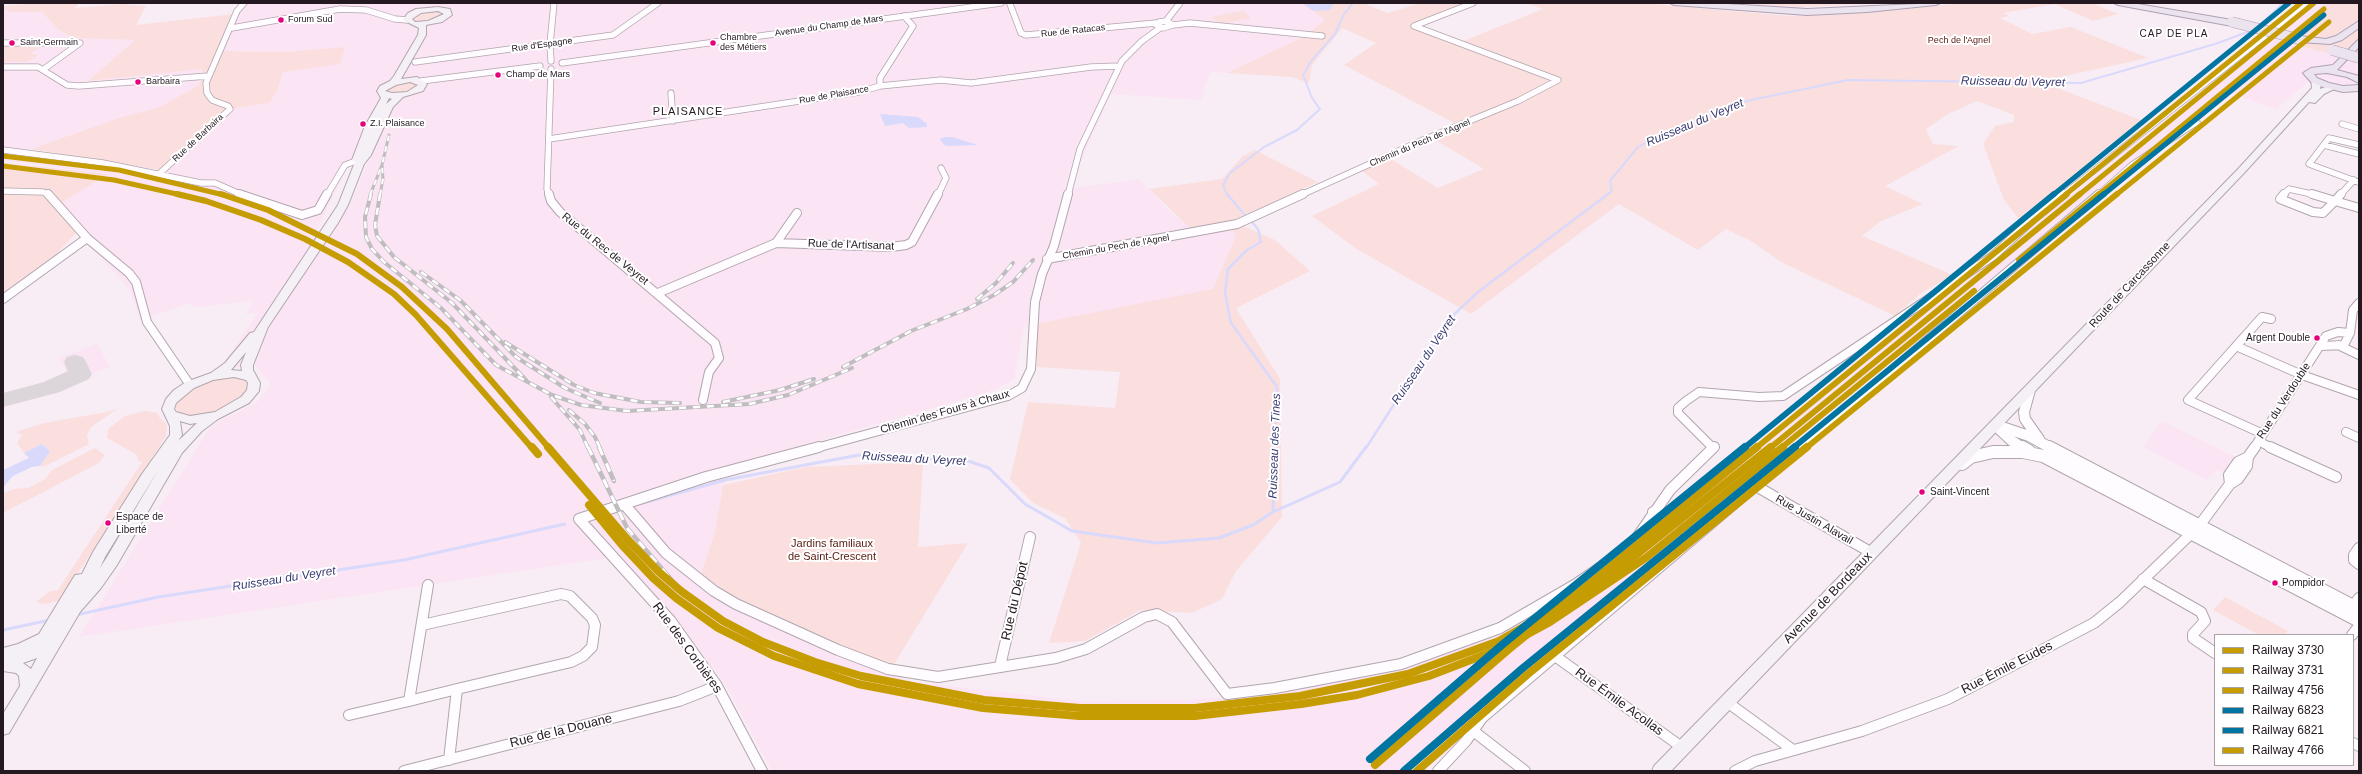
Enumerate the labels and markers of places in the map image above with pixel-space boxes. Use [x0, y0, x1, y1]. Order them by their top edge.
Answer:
marker: Forum Sud [276, 15, 286, 25]
place label: Forum Sud [288, 15, 333, 25]
place label: Chambre des Métiers [720, 33, 767, 54]
marker: Saint-Germain [7, 38, 17, 48]
place label: Saint-Germain [20, 38, 78, 48]
marker: Chambre des Métiers [708, 38, 718, 48]
marker: Champ de Mars [493, 70, 503, 80]
place label: Champ de Mars [506, 70, 570, 80]
marker: Barbaira [133, 77, 143, 87]
place label: Barbaira [146, 77, 180, 87]
marker: Z.I. Plaisance [358, 119, 368, 129]
place label: Z.I. Plaisance [370, 119, 425, 129]
place label: Argent Double [2246, 332, 2310, 344]
marker: Argent Double [2312, 333, 2322, 343]
place label: Saint-Vincent [1930, 486, 1989, 498]
marker: Saint-Vincent [1917, 487, 1927, 497]
place label: Espace de Liberté [116, 511, 163, 534]
marker: Espace de Liberté [103, 518, 113, 528]
place label: Pompidor [2282, 577, 2325, 589]
marker: Pompidor [2270, 578, 2280, 588]

